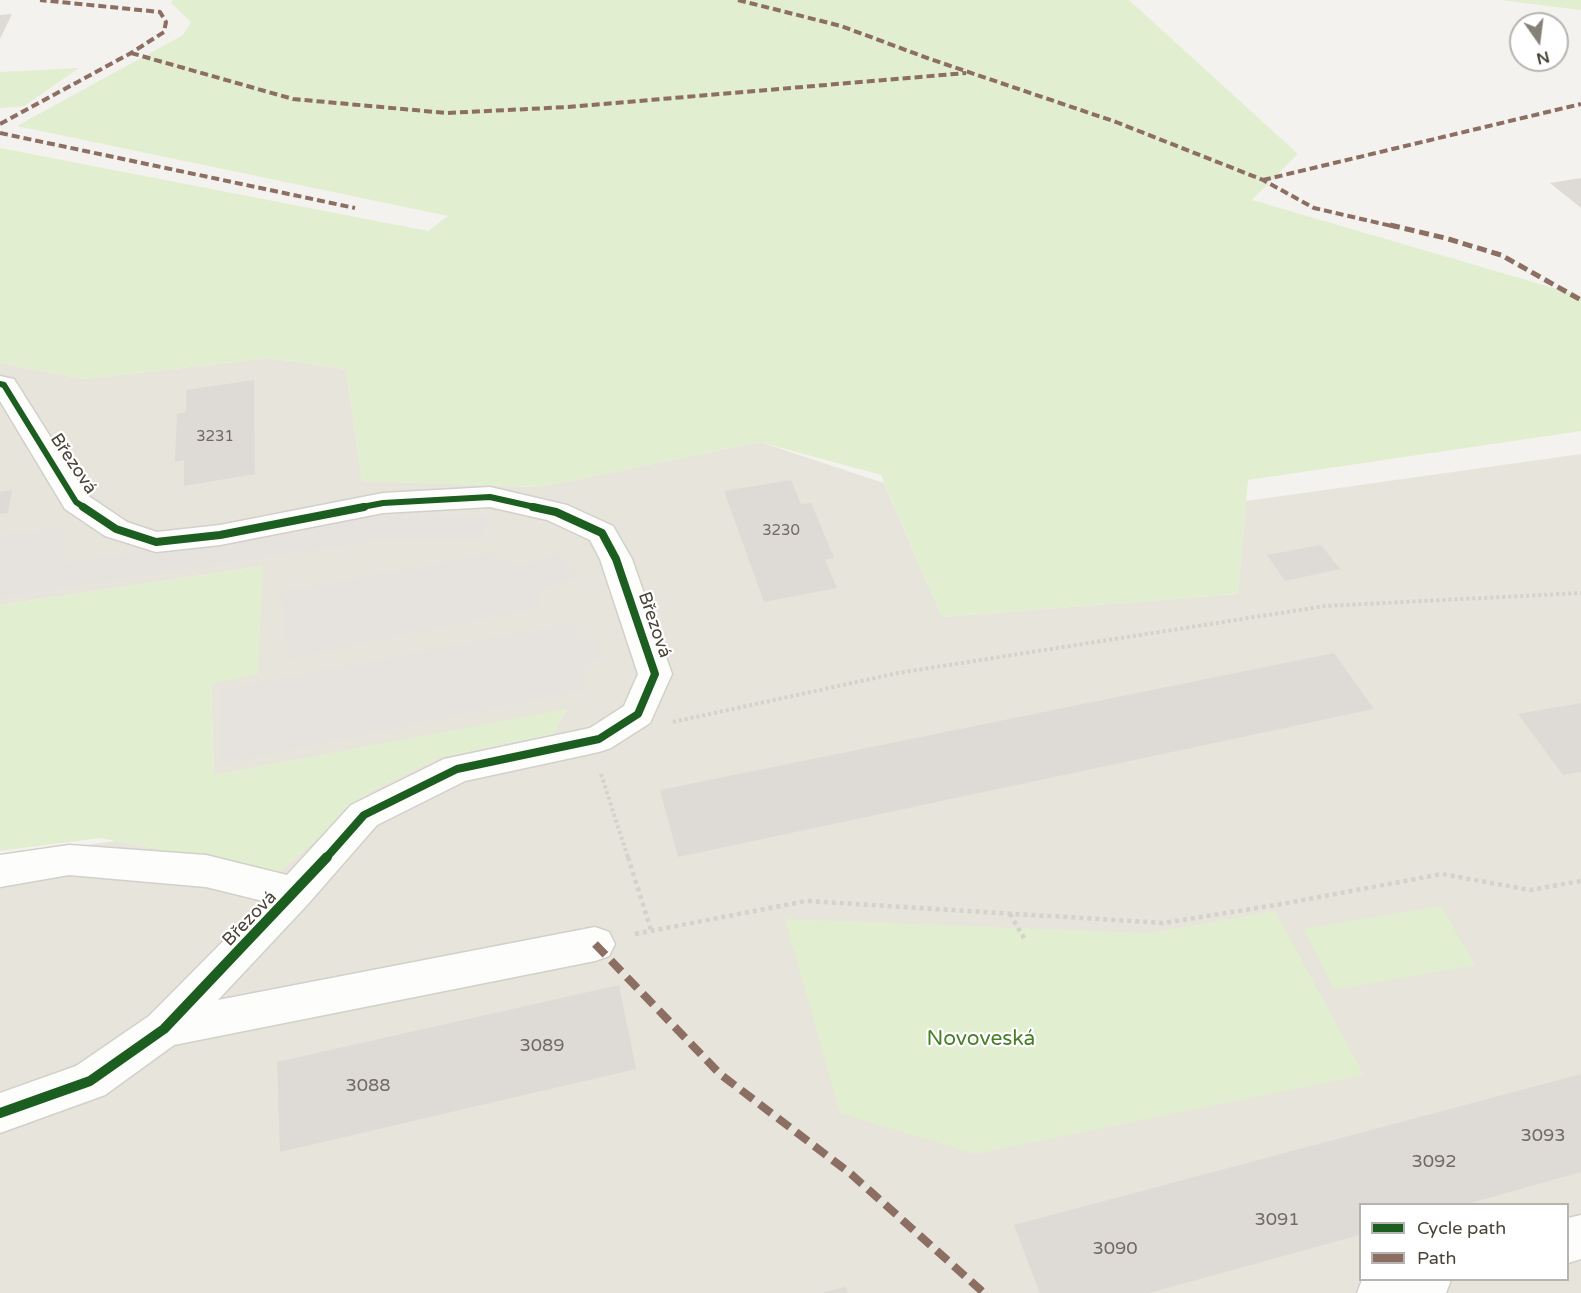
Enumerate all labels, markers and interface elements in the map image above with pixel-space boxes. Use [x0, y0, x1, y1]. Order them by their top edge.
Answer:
north arrow [1509, 12, 1569, 72]
text: N [1534, 46, 1552, 69]
house number: 3231 [196, 428, 234, 446]
street label: Březová [45, 430, 101, 498]
house number: 3230 [762, 522, 800, 540]
street label: Březová [633, 589, 675, 661]
street label: Březová [218, 887, 282, 951]
park label: Novoveská [927, 1026, 1035, 1052]
house number: 3089 [519, 1035, 565, 1057]
house number: 3088 [345, 1075, 391, 1097]
house number: 3093 [1520, 1125, 1566, 1147]
house number: 3092 [1411, 1151, 1457, 1173]
legend [1359, 1203, 1569, 1281]
house number: 3091 [1254, 1209, 1300, 1231]
text: Cycle path [1417, 1217, 1506, 1239]
house number: 3090 [1092, 1238, 1138, 1260]
text: Path [1417, 1247, 1456, 1269]

